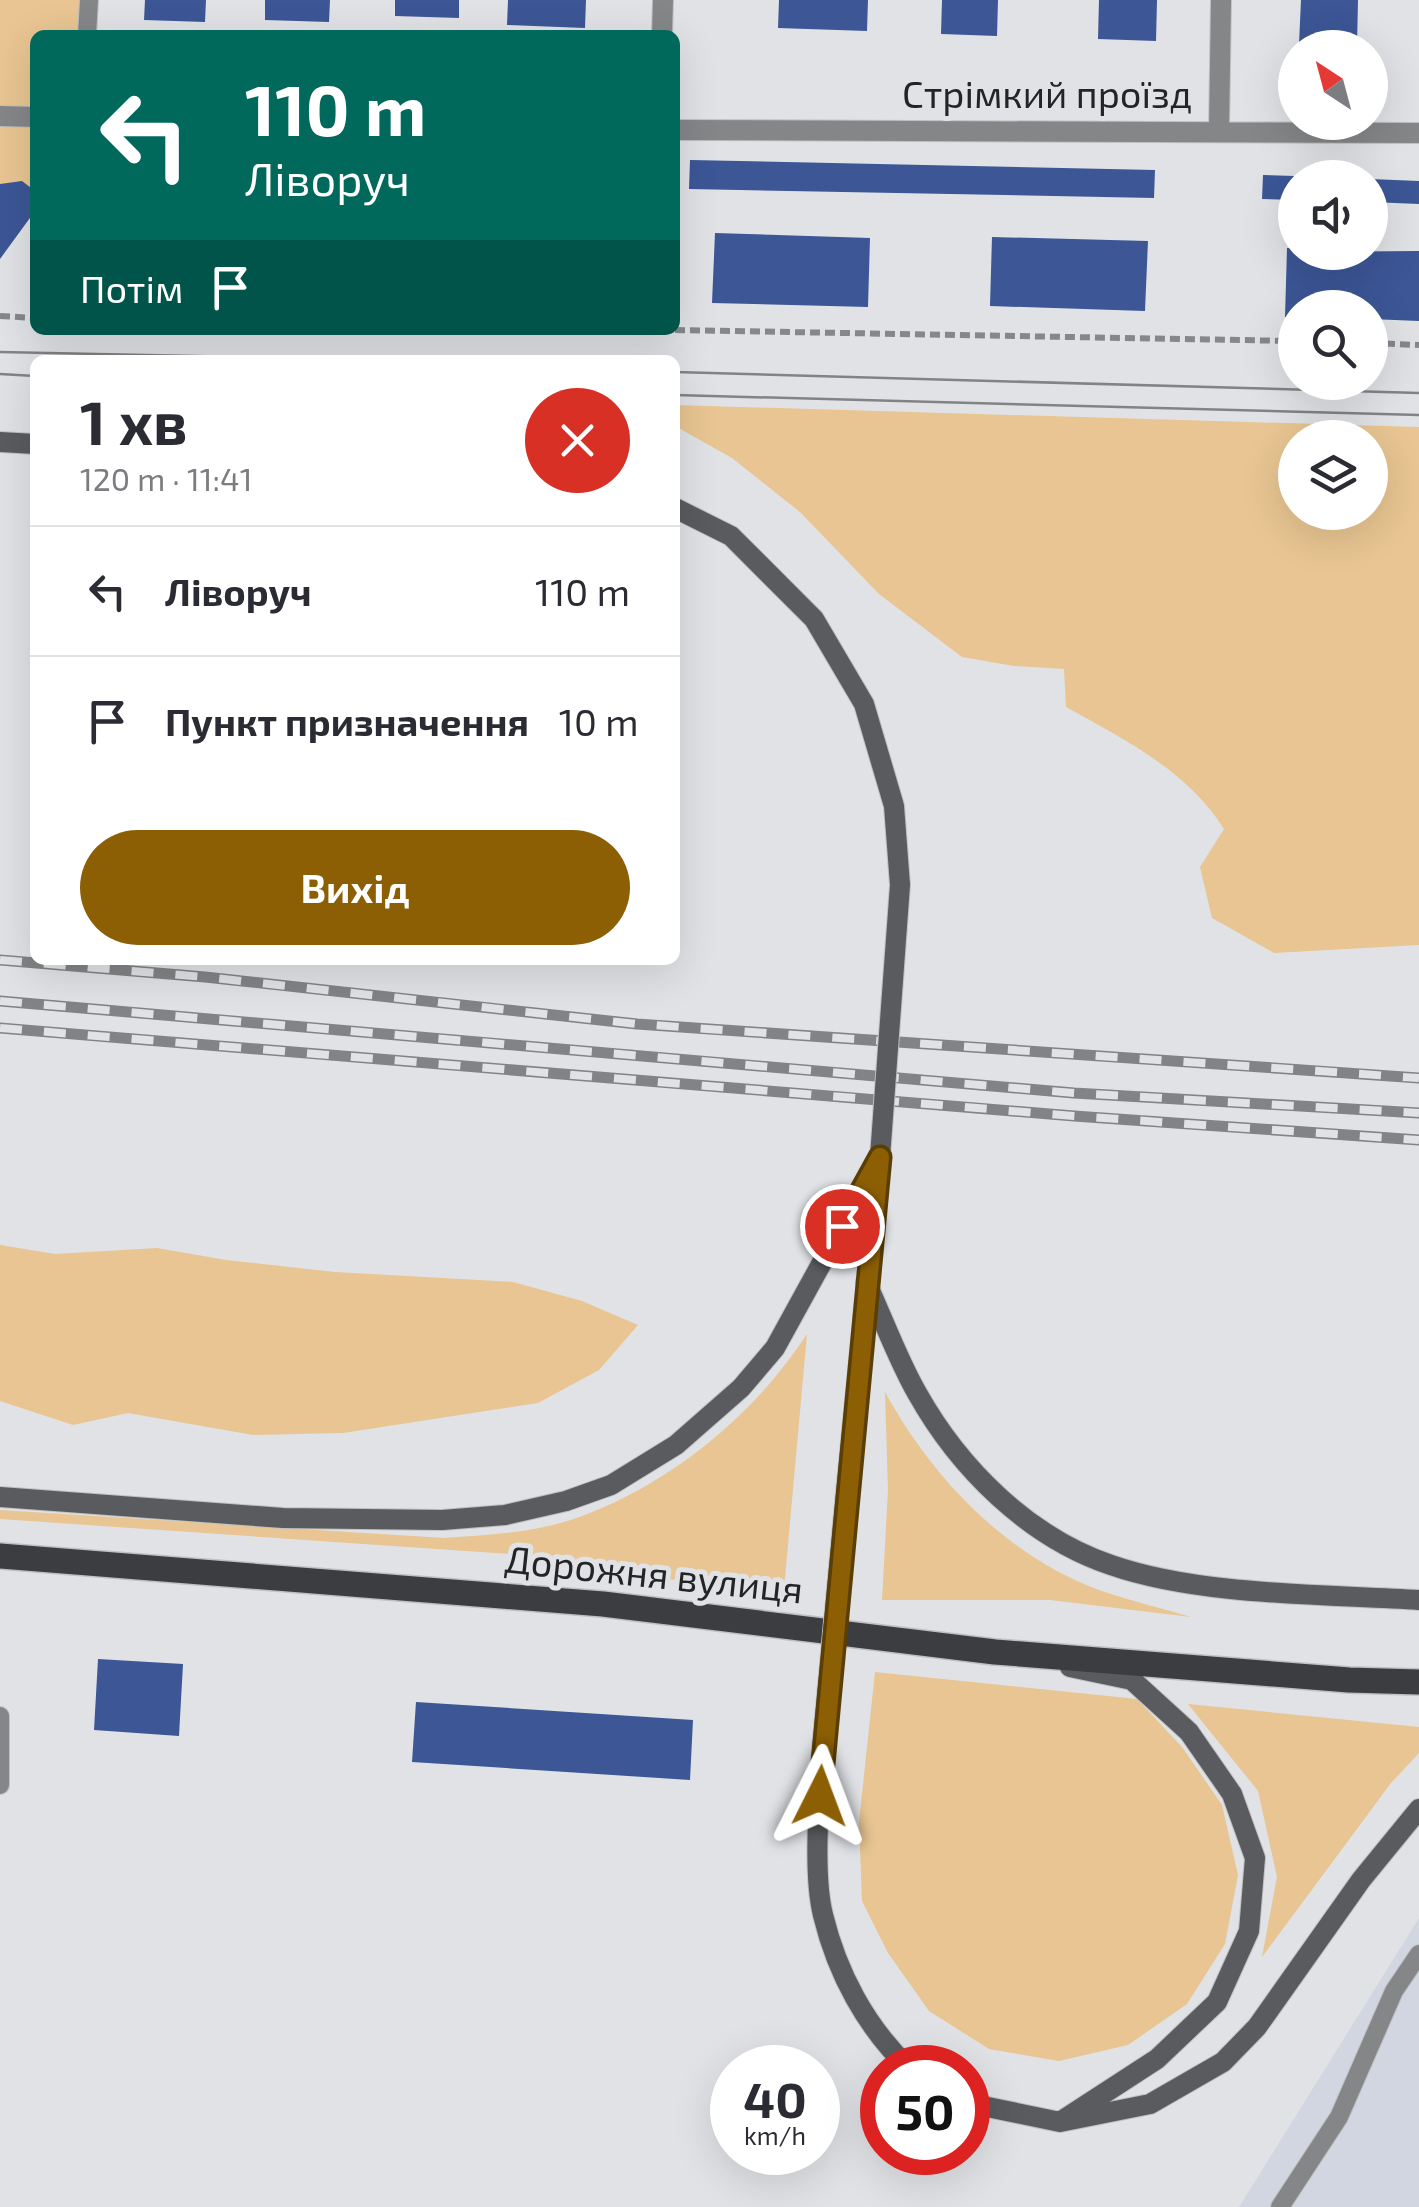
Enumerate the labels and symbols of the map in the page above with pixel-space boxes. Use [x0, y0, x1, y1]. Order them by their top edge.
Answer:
north arrow [1278, 30, 1388, 140]
street label: Стрімкий проїзд [902, 70, 1192, 116]
pin [800, 1184, 885, 1269]
street label: Дорожня вулиця [503, 1534, 806, 1612]
position arrow [768, 1744, 872, 1848]
speed limit sign: 50 [860, 2045, 990, 2175]

